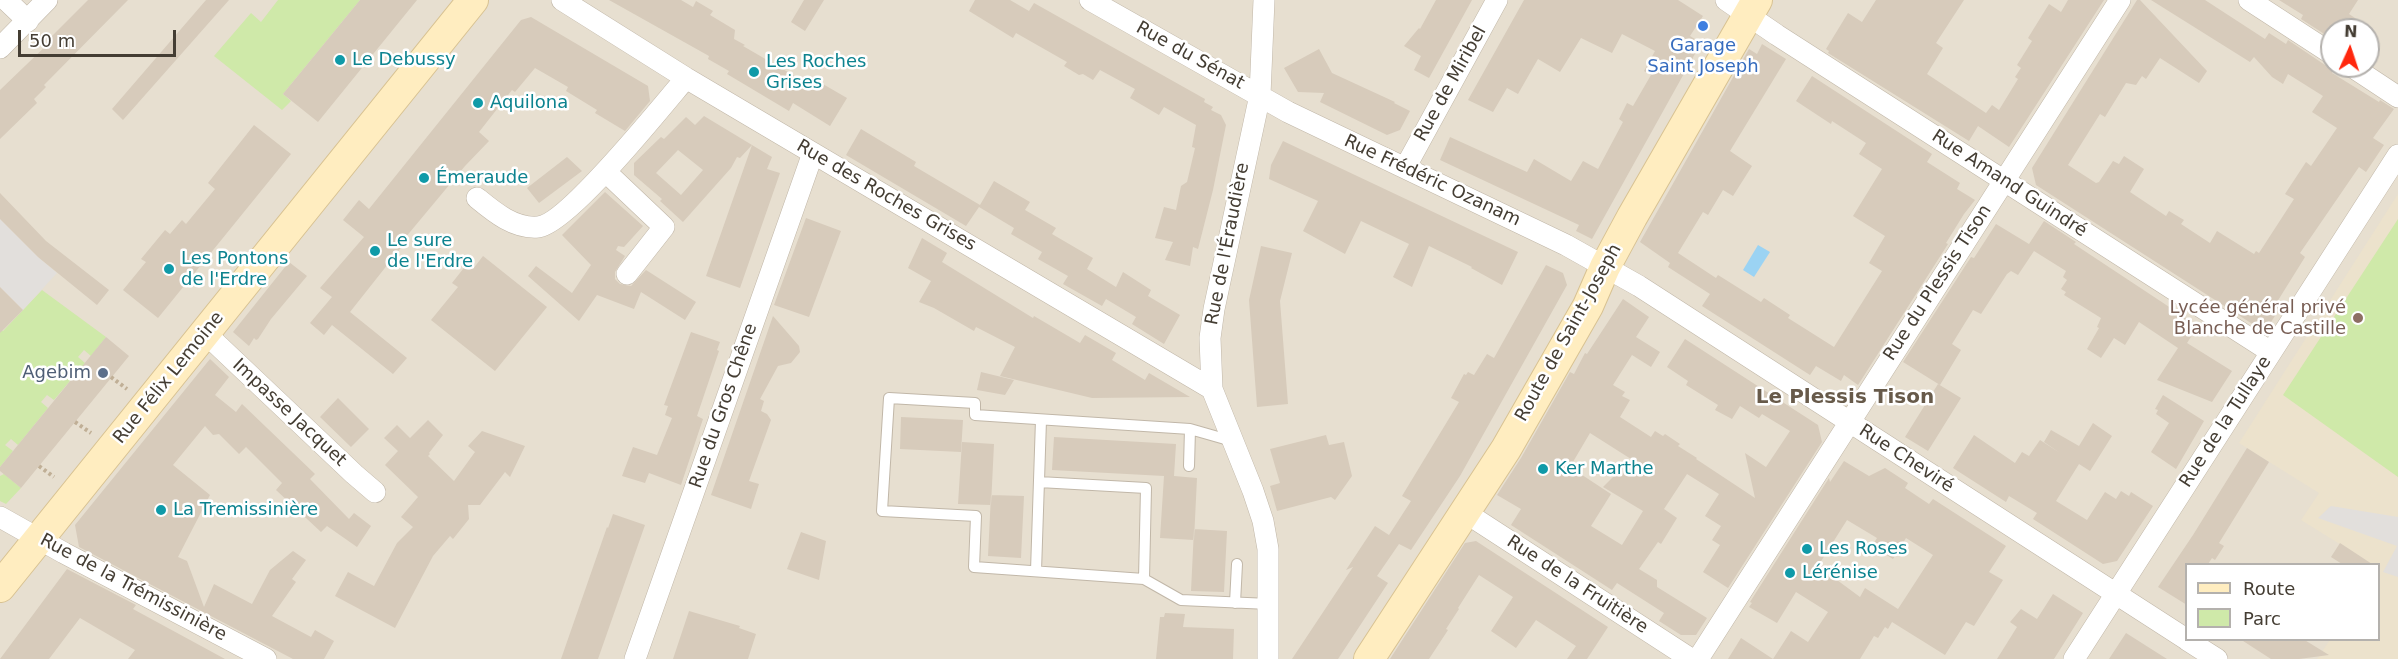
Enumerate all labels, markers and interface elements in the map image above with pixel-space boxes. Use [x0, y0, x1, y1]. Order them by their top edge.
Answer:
street label: Rue du Sénat [1132, 17, 1248, 95]
scale bar [21, 18, 178, 56]
north arrow [2320, 18, 2380, 78]
marker: Garage Saint Joseph [1696, 19, 1710, 33]
text: N [2344, 22, 2358, 41]
street label: Rue de Miribel [1410, 23, 1492, 145]
text: 50 m [29, 30, 75, 51]
place label: Garage Saint Joseph [1647, 35, 1759, 78]
place label: Le Debussy [352, 49, 456, 71]
place label: Les Roches Grises [766, 51, 866, 94]
marker: Le Debussy [333, 53, 347, 67]
marker: Les Roches Grises [747, 65, 761, 79]
place label: Aquilona [490, 92, 568, 114]
marker: Aquilona [471, 96, 485, 110]
street label: Rue Amand Guindré [1927, 126, 2091, 242]
street label: Rue Frédéric Ozanam [1340, 131, 1524, 231]
street label: Rue des Roches Grises [792, 136, 980, 256]
street label: Rue de l'Éraudière [1202, 161, 1254, 327]
place label: Émeraude [436, 167, 528, 189]
marker: Émeraude [417, 171, 431, 185]
street label: Rue du Plessis Tison [1880, 201, 1996, 365]
place label: Le sure de l'Erdre [387, 230, 473, 272]
street label: Route de Saint-Joseph [1511, 241, 1627, 425]
marker: Le sure de l'Erdre [368, 244, 382, 258]
place label: Les Pontons de l'Erdre [181, 248, 288, 290]
marker: Les Pontons de l'Erdre [162, 262, 176, 276]
place label: Lycée général privé Blanche de Castille [2170, 297, 2346, 340]
street label: Rue Félix Lemoine [109, 308, 229, 448]
marker: Lycée général privé Blanche de Castille [2351, 311, 2365, 325]
street label: Rue du Gros Chêne [686, 321, 762, 491]
street label: Rue de la Tullaye [2175, 352, 2277, 492]
street label: Impasse Jacquet [227, 355, 351, 471]
place label: Agebim [22, 362, 91, 384]
marker: Agebim [96, 366, 110, 380]
district label: Le Plessis Tison [1756, 386, 1934, 410]
street label: Rue Cheviré [1855, 420, 1957, 498]
place label: Ker Marthe [1555, 458, 1654, 480]
marker: Ker Marthe [1536, 462, 1550, 476]
place label: La Tremissinière [173, 499, 318, 521]
marker: La Tremissinière [154, 503, 168, 517]
street label: Rue de la Trémissinière [36, 530, 230, 646]
street label: Rue de la Fruitière [1502, 531, 1652, 639]
place label: Les Roses [1819, 538, 1907, 560]
marker: Les Roses [1800, 542, 1814, 556]
place label: Lérénise [1802, 562, 1878, 584]
legend [2185, 563, 2380, 641]
marker: Lérénise [1783, 566, 1797, 580]
text: Route [2243, 578, 2295, 599]
text: Parc [2243, 608, 2281, 629]

